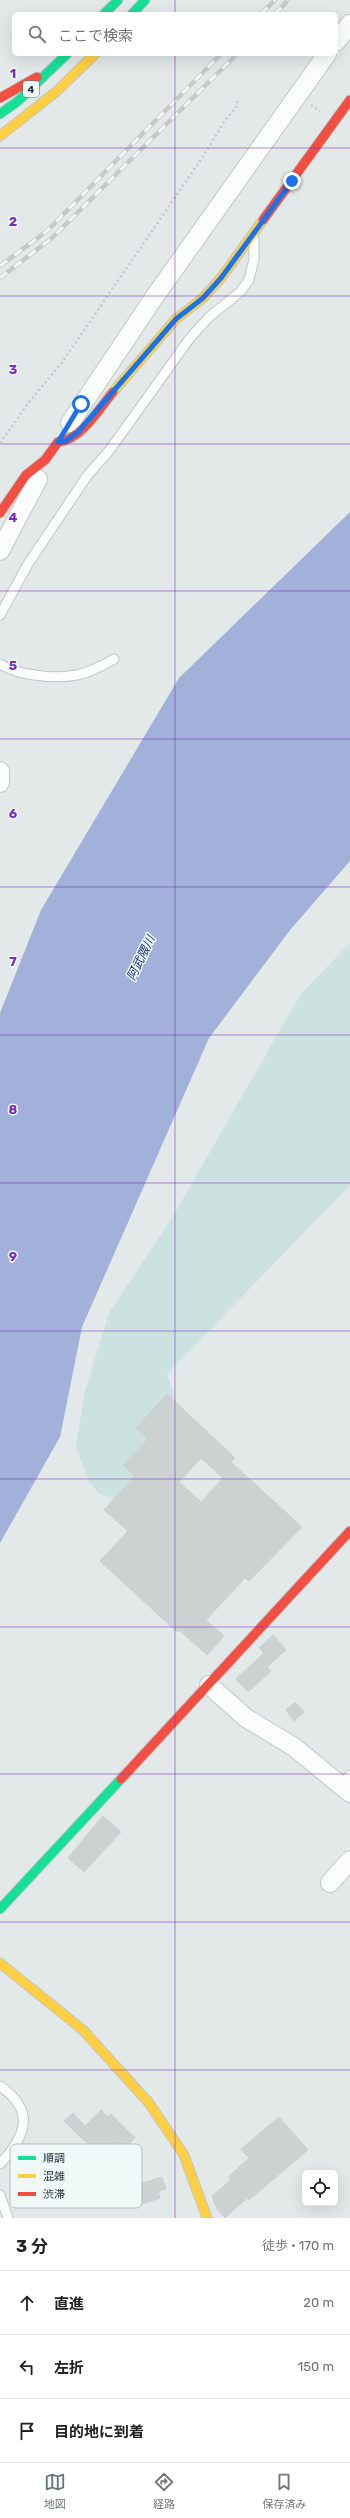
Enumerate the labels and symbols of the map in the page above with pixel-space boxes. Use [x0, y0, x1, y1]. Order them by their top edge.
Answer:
text: 1 [10, 66, 16, 81]
road number: 4 [23, 81, 39, 97]
route end [283, 172, 301, 190]
text: 2 [9, 214, 17, 229]
text: 3 [9, 362, 18, 377]
route start [72, 395, 90, 413]
text: 4 [9, 510, 18, 525]
text: 5 [9, 658, 17, 673]
text: 6 [9, 806, 18, 821]
water label: 阿武隈川 [124, 932, 159, 983]
text: 7 [9, 954, 17, 969]
text: 8 [9, 1102, 18, 1117]
text: 9 [9, 1249, 17, 1264]
legend [10, 2144, 142, 2208]
text: 順調 [43, 2152, 65, 2165]
text: 混雑 [43, 2170, 65, 2183]
text: 渋滞 [43, 2188, 65, 2201]

